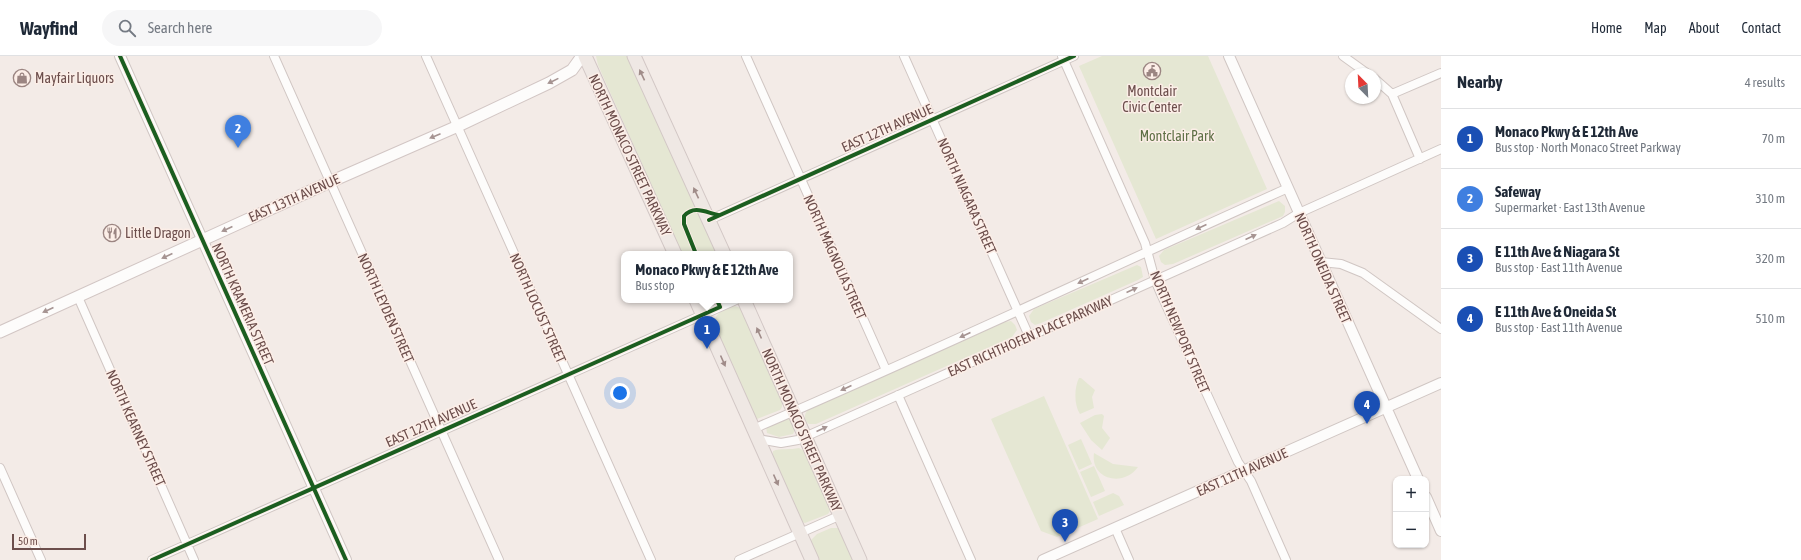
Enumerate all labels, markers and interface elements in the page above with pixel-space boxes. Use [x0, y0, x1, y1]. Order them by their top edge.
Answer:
search box [102, 10, 382, 46]
text: Wayfind [20, 17, 78, 39]
icon: search [116, 17, 138, 39]
text: Search here [148, 19, 212, 36]
text: Home [1591, 20, 1622, 36]
text: Map [1644, 20, 1667, 36]
text: About [1689, 20, 1720, 36]
text: Contact [1742, 20, 1781, 36]
public building icon: Montclair Civic Center [1142, 61, 1162, 81]
shop icon: Mayfair Liquors [12, 68, 32, 88]
north arrow [1345, 68, 1381, 104]
one-way arrow [639, 69, 645, 80]
place label: Mayfair Liquors [35, 70, 114, 86]
street label: NORTH MONACO STREET PARKWAY [585, 72, 675, 239]
text: Nearby [1457, 72, 1503, 92]
text: 4 results [1745, 75, 1785, 90]
one-way arrow [548, 78, 559, 84]
place label: Montclair Civic Center [1122, 83, 1183, 115]
street label: EAST 12TH AVENUE [839, 101, 935, 155]
pin: 2 [225, 115, 251, 148]
text: Monaco Pkwy & E 12th Ave [1495, 123, 1638, 140]
park label: Montclair Park [1140, 128, 1214, 144]
text: 1 [1467, 131, 1473, 146]
text: 70 m [1762, 131, 1785, 146]
one-way arrow [430, 133, 441, 139]
street label: NORTH NIAGARA STREET [934, 135, 1000, 257]
text: Bus stop · North Monaco Street Parkway [1495, 140, 1681, 155]
street label: EAST 13TH AVENUE [246, 171, 342, 225]
text: Safeway [1495, 183, 1541, 200]
one-way arrow [693, 187, 699, 198]
text: 2 [1467, 191, 1473, 206]
text: 310 m [1756, 191, 1785, 206]
street label: NORTH MAGNOLIA STREET [800, 192, 870, 322]
text: Supermarket · East 13th Avenue [1495, 200, 1645, 215]
street label: NORTH ONEIDA STREET [1291, 210, 1355, 326]
restaurant icon: Little Dragon [102, 223, 122, 243]
one-way arrow [1196, 224, 1207, 230]
place label: Little Dragon [125, 225, 191, 241]
one-way arrow [222, 226, 233, 232]
one-way arrow [1245, 234, 1256, 240]
street label: NORTH KRAMERIA STREET [209, 240, 277, 368]
text: E 11th Ave & Niagara St [1495, 243, 1619, 260]
street label: NORTH LEYDEN STREET [355, 251, 417, 365]
street label: NORTH LOCUST STREET [507, 251, 569, 365]
popup [621, 251, 793, 303]
text: 3 [1467, 251, 1473, 266]
text: 320 m [1756, 251, 1785, 266]
one-way arrow [160, 254, 172, 260]
text: Bus stop · East 11th Avenue [1495, 260, 1622, 275]
text: Monaco Pkwy & E 12th Ave [635, 261, 779, 278]
street label: NORTH NEWPORT STREET [1147, 268, 1213, 396]
text: Bus stop [635, 278, 675, 293]
one-way arrow [1077, 278, 1088, 284]
one-way arrow [1127, 287, 1138, 293]
street label: EAST RICHTHOFEN PLACE PARKWAY [945, 292, 1116, 380]
text: E 11th Ave & Oneida St [1495, 303, 1616, 320]
one-way arrow [43, 307, 54, 313]
text: 4 [1467, 311, 1473, 326]
text: 510 m [1756, 311, 1785, 326]
pin: 1 [694, 316, 720, 349]
text: Bus stop · East 11th Avenue [1495, 320, 1622, 335]
one-way arrow [756, 327, 762, 338]
one-way arrow [959, 332, 970, 338]
street label: NORTH MONACO STREET PARKWAY [759, 346, 846, 515]
one-way arrow [720, 356, 726, 367]
street label: NORTH KEARNEY STREET [103, 367, 169, 489]
your location [610, 383, 630, 403]
one-way arrow [840, 385, 852, 391]
pin: 4 [1354, 391, 1380, 424]
street label: EAST 12TH AVENUE [383, 396, 479, 450]
one-way arrow [816, 426, 827, 432]
street label: EAST 11TH AVENUE [1194, 445, 1290, 499]
one-way arrow [773, 474, 779, 486]
map controls [1393, 476, 1429, 548]
button: + [1393, 476, 1429, 512]
pin: 3 [1052, 509, 1078, 542]
button: − [1393, 512, 1429, 548]
scale bar [12, 532, 86, 551]
text: 50 m [18, 535, 38, 547]

